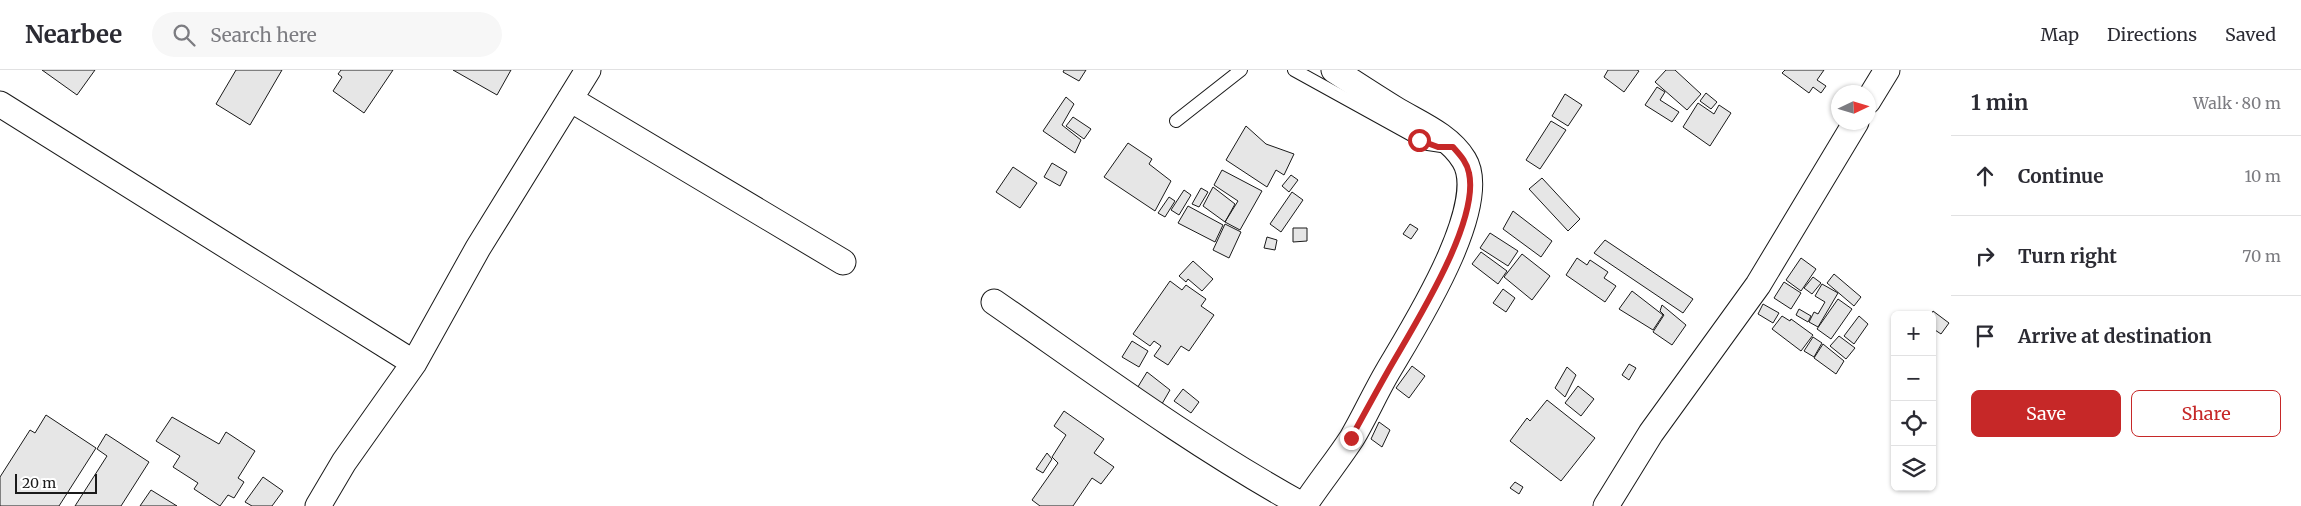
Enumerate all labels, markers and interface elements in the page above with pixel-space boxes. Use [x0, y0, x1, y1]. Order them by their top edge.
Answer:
search box [152, 12, 502, 57]
text: Nearbee [25, 19, 122, 50]
icon: search [170, 21, 198, 49]
text: Search here [210, 23, 317, 47]
text: Map [2041, 23, 2079, 46]
text: Directions [2107, 23, 2197, 46]
text: Saved [2225, 23, 2276, 46]
north arrow [1831, 85, 1876, 130]
text: 1 min [1971, 89, 2028, 116]
text: Walk · 80 m [2193, 93, 2281, 113]
route start [1408, 129, 1431, 152]
icon: ahead [1971, 162, 1999, 190]
text: Continue [2018, 164, 2104, 188]
text: 10 m [2244, 166, 2281, 186]
icon: right [1971, 242, 1999, 270]
text: Turn right [2018, 244, 2117, 268]
text: 70 m [2242, 246, 2281, 266]
map controls [1891, 311, 1936, 491]
button: + [1891, 311, 1936, 356]
icon: arrive [1971, 322, 1999, 350]
text: Arrive at destination [2018, 324, 2212, 348]
button: − [1891, 356, 1936, 401]
button: Save [1971, 390, 2121, 437]
button: Share [2131, 390, 2281, 437]
button: locate [1891, 401, 1936, 446]
route end [1340, 427, 1363, 450]
button: layers [1891, 446, 1936, 491]
scale bar [15, 471, 98, 494]
text: 20 m [22, 474, 56, 492]

